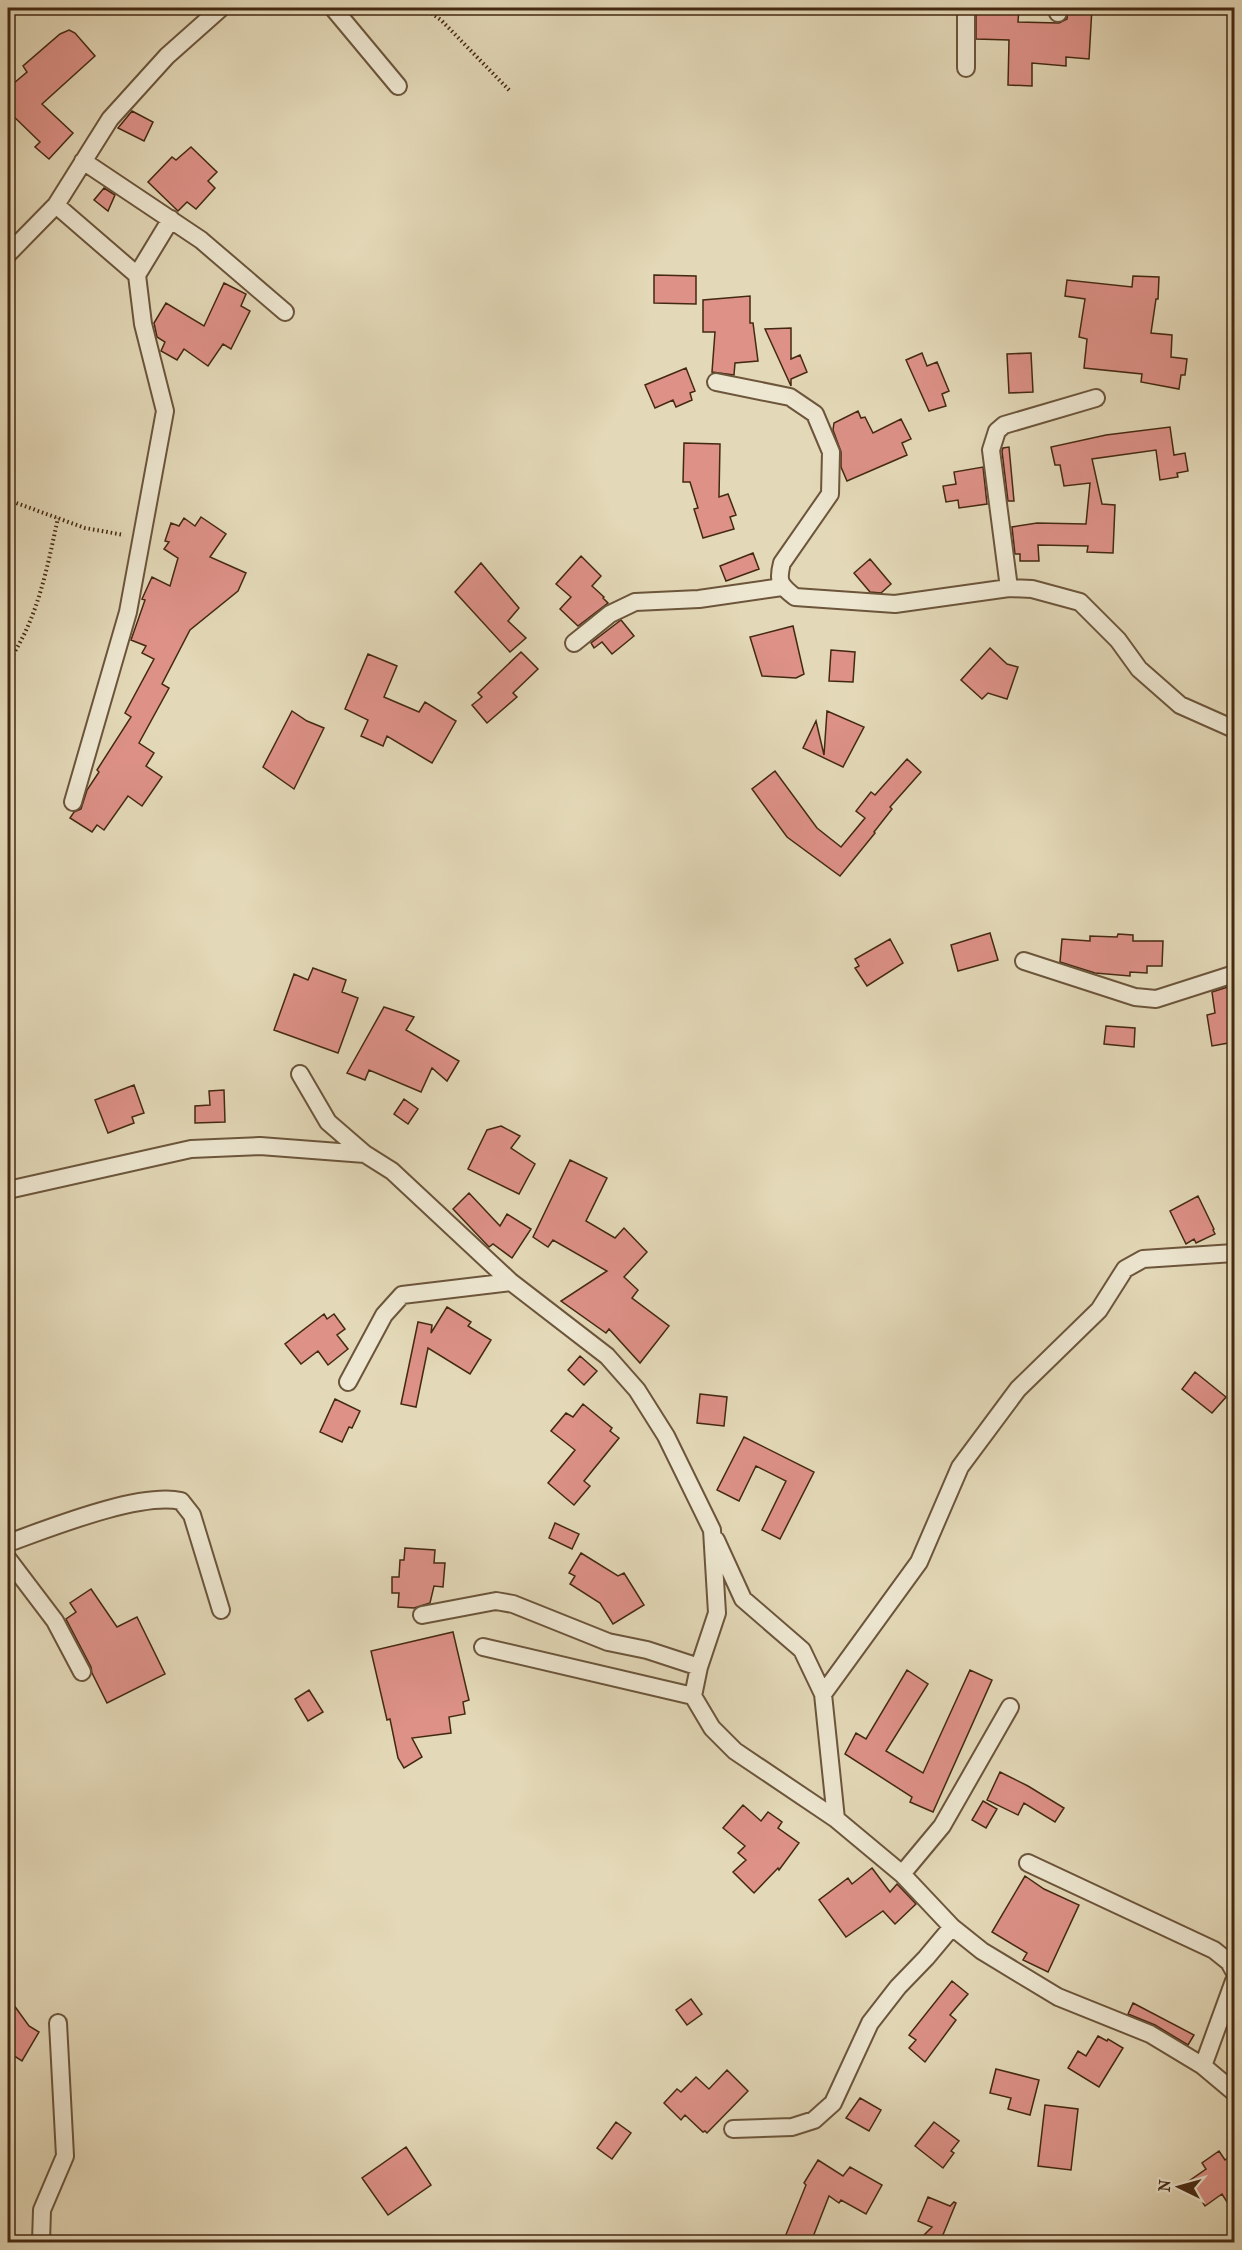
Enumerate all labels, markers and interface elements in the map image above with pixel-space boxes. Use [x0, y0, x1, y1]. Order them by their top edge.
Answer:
north arrow [1149, 2157, 1209, 2217]
text: N [1155, 2178, 1175, 2193]

